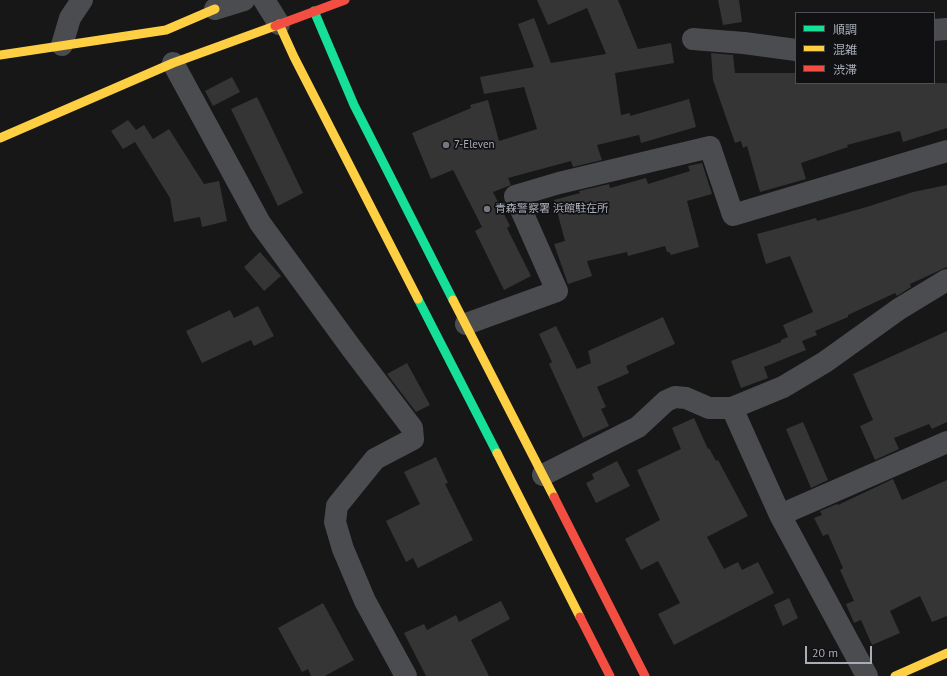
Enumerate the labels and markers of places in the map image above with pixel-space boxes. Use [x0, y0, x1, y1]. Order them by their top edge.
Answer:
place label: 7-Eleven [454, 138, 494, 152]
marker: 7-Eleven [441, 140, 451, 150]
place label: 青森警察署 浜館駐在所 [495, 202, 608, 216]
marker: 青森警察署 浜館駐在所 [482, 204, 492, 214]

